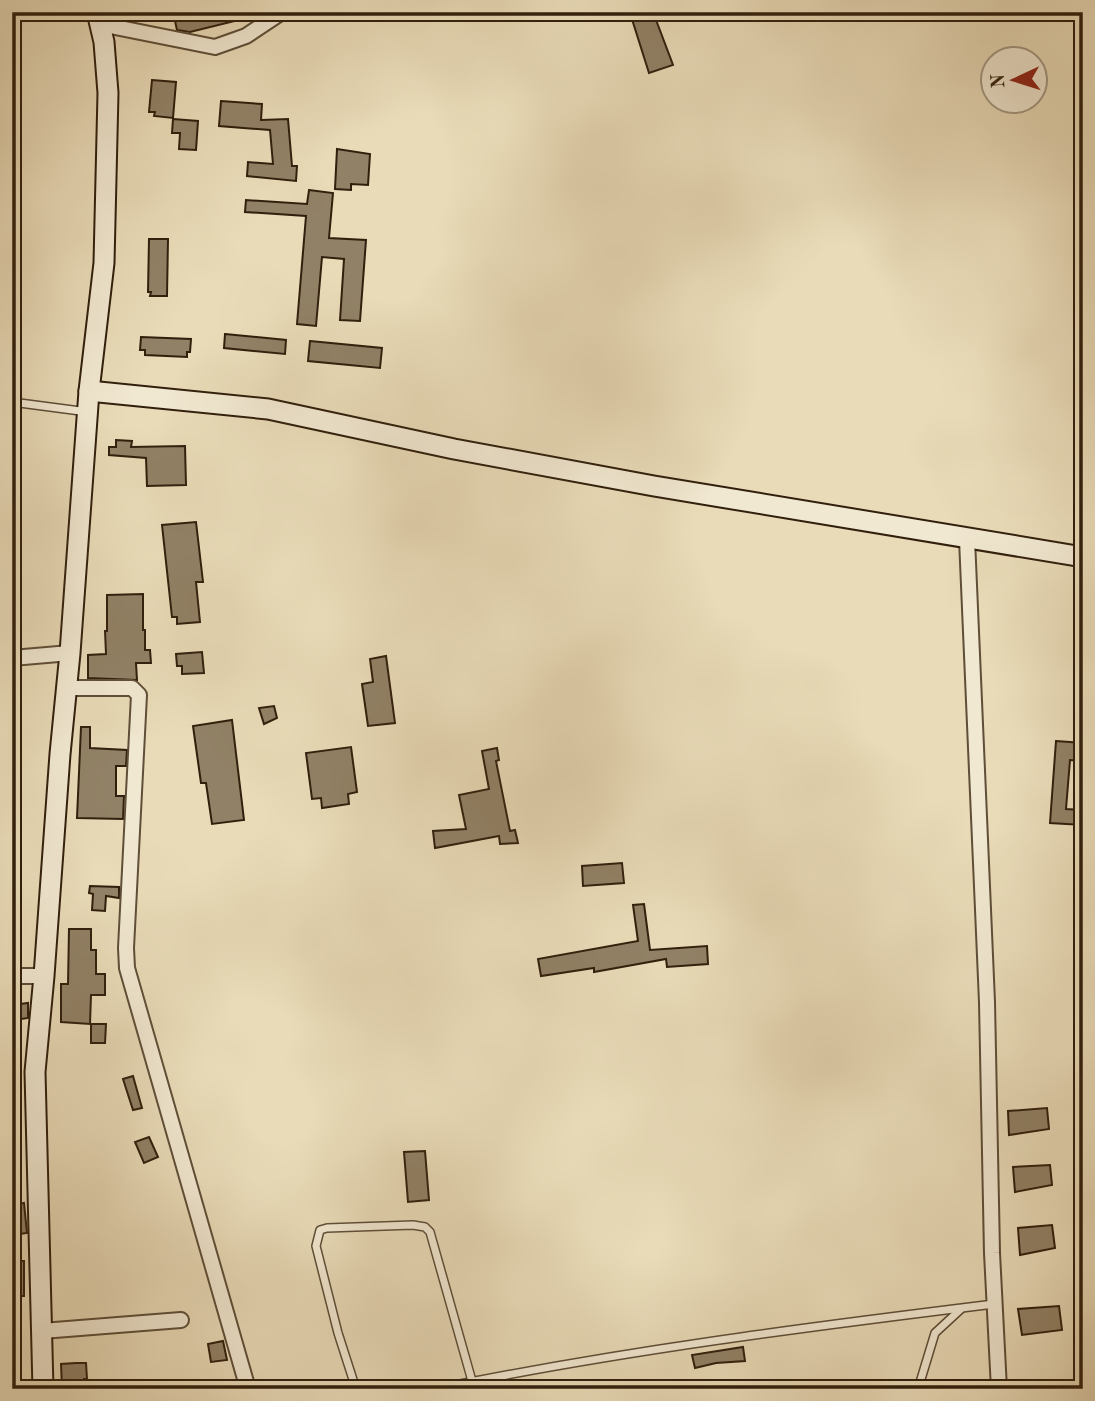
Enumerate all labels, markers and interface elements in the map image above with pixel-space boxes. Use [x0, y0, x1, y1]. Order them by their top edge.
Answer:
north arrow [979, 46, 1050, 116]
text: N [990, 73, 1010, 89]

